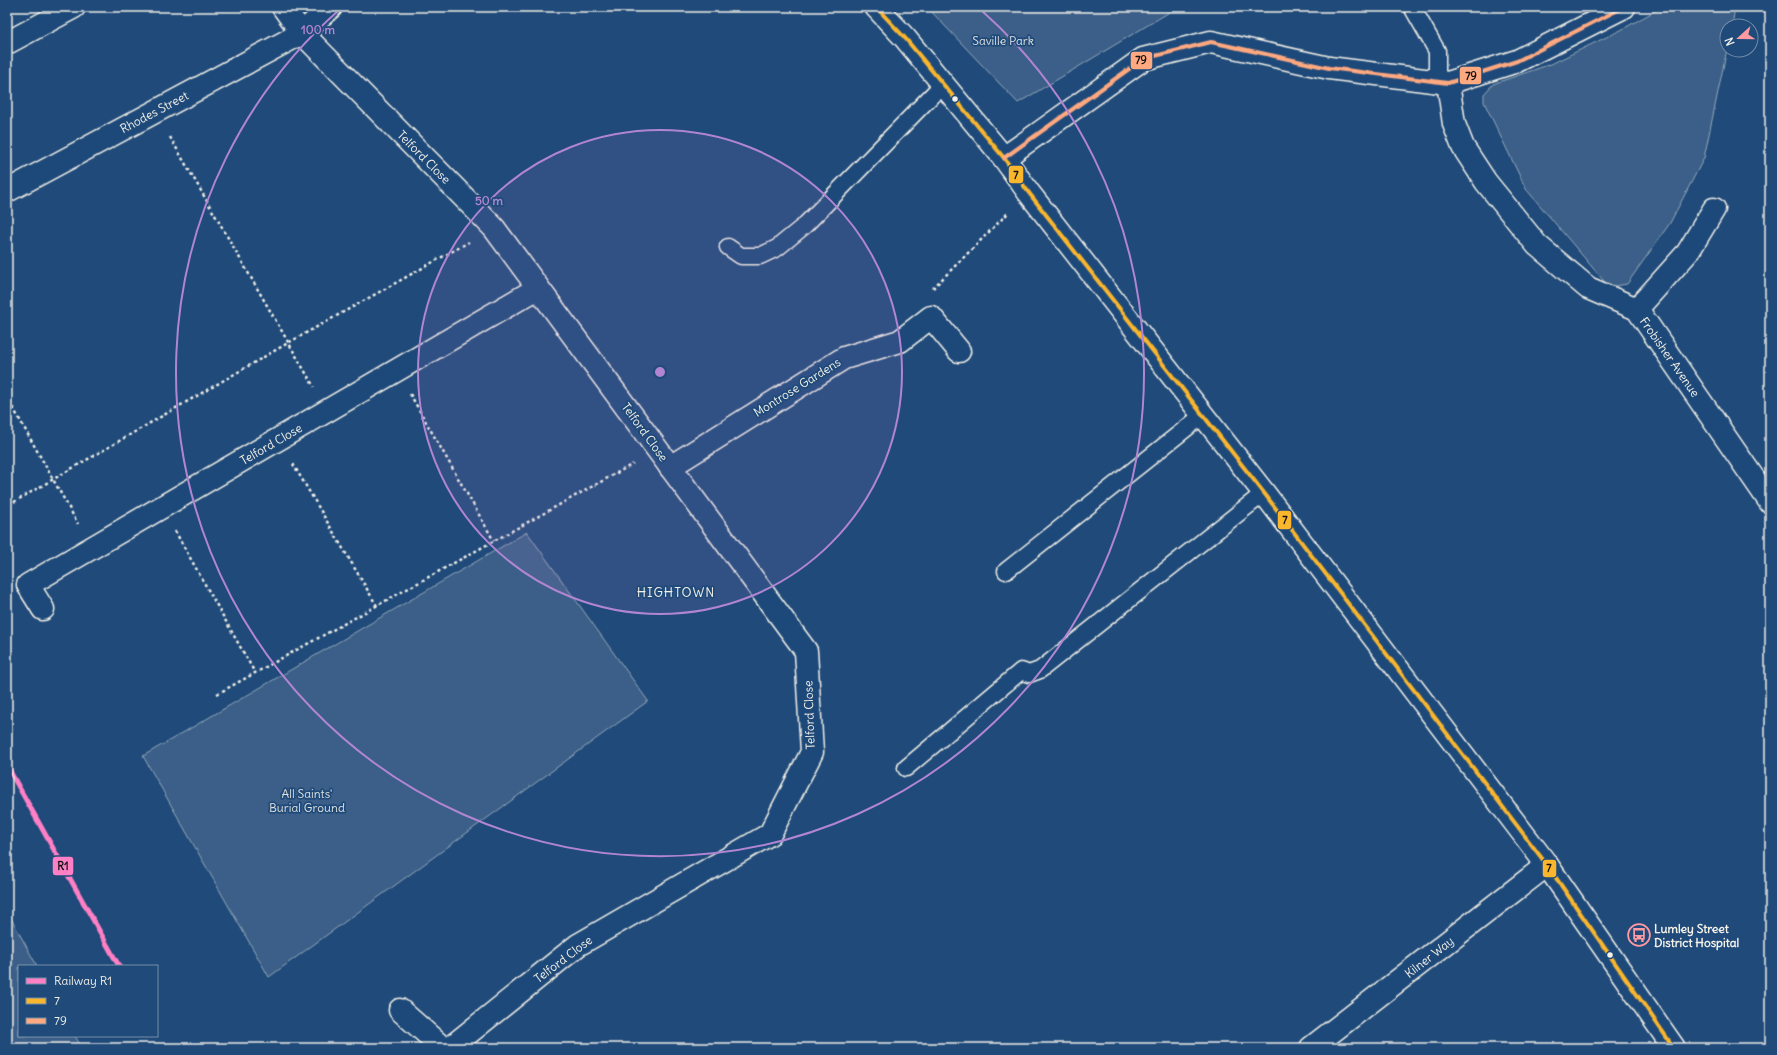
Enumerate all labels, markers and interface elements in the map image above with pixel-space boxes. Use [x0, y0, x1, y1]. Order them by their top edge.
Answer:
north arrow [1719, 18, 1759, 58]
text: 100 m [301, 22, 335, 37]
park label: Saville Park [972, 33, 1034, 48]
text: N [1722, 36, 1738, 48]
line badge: 79 [1130, 51, 1153, 70]
text: 79 [1135, 53, 1147, 67]
line badge: 79 [1459, 66, 1482, 85]
text: 79 [1465, 69, 1477, 83]
street label: Rhodes Street [117, 88, 191, 136]
unlabelled marker [950, 94, 960, 104]
street label: Telford Close [394, 127, 454, 187]
line badge: 7 [1008, 165, 1024, 184]
text: 7 [1013, 168, 1019, 182]
text: 50 m [475, 193, 504, 208]
street label: Frobisher Avenue [1637, 314, 1703, 400]
street label: Montrose Gardens [751, 354, 843, 420]
centre of rings [653, 365, 667, 379]
street label: Telford Close [619, 400, 671, 464]
street label: Telford Close [237, 420, 305, 468]
line badge: 7 [1277, 510, 1292, 530]
text: 7 [1282, 513, 1288, 527]
district label: HIGHTOWN [637, 584, 715, 601]
street label: Telford Close [800, 680, 818, 750]
park label: All Saints' Burial Ground [269, 786, 345, 815]
line badge: R1 [52, 856, 74, 876]
text: R1 [57, 859, 69, 873]
line badge: 7 [1542, 859, 1557, 878]
text: 7 [1546, 861, 1552, 875]
place label: Lumley Street District Hospital [1654, 921, 1740, 951]
bus stop icon: Lumley Street District Hospital [1626, 922, 1652, 948]
street label: Telford Close [531, 932, 595, 986]
street label: Kilner Way [1401, 933, 1457, 981]
unlabelled marker [1605, 950, 1615, 960]
legend [18, 965, 158, 1037]
text: Railway R1 [54, 973, 112, 988]
text: 7 [54, 993, 60, 1008]
text: 79 [54, 1013, 67, 1028]

